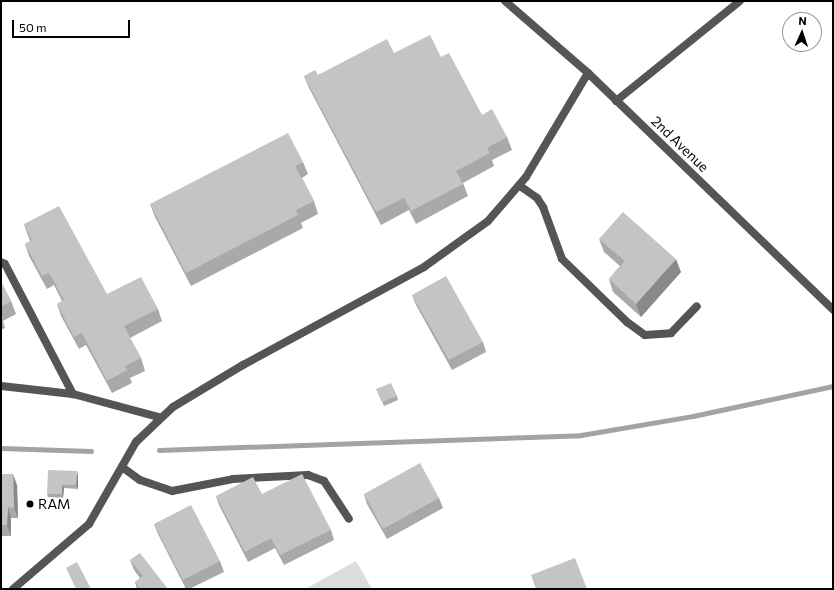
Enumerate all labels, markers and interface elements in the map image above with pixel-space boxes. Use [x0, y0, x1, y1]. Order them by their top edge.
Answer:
scale bar [14, 12, 132, 38]
north arrow [782, 12, 822, 52]
text: N [798, 14, 807, 27]
text: 50 m [19, 20, 47, 34]
street label: 2nd Avenue [648, 113, 712, 175]
place label: RAM [38, 496, 70, 512]
marker: RAM [25, 499, 35, 509]

